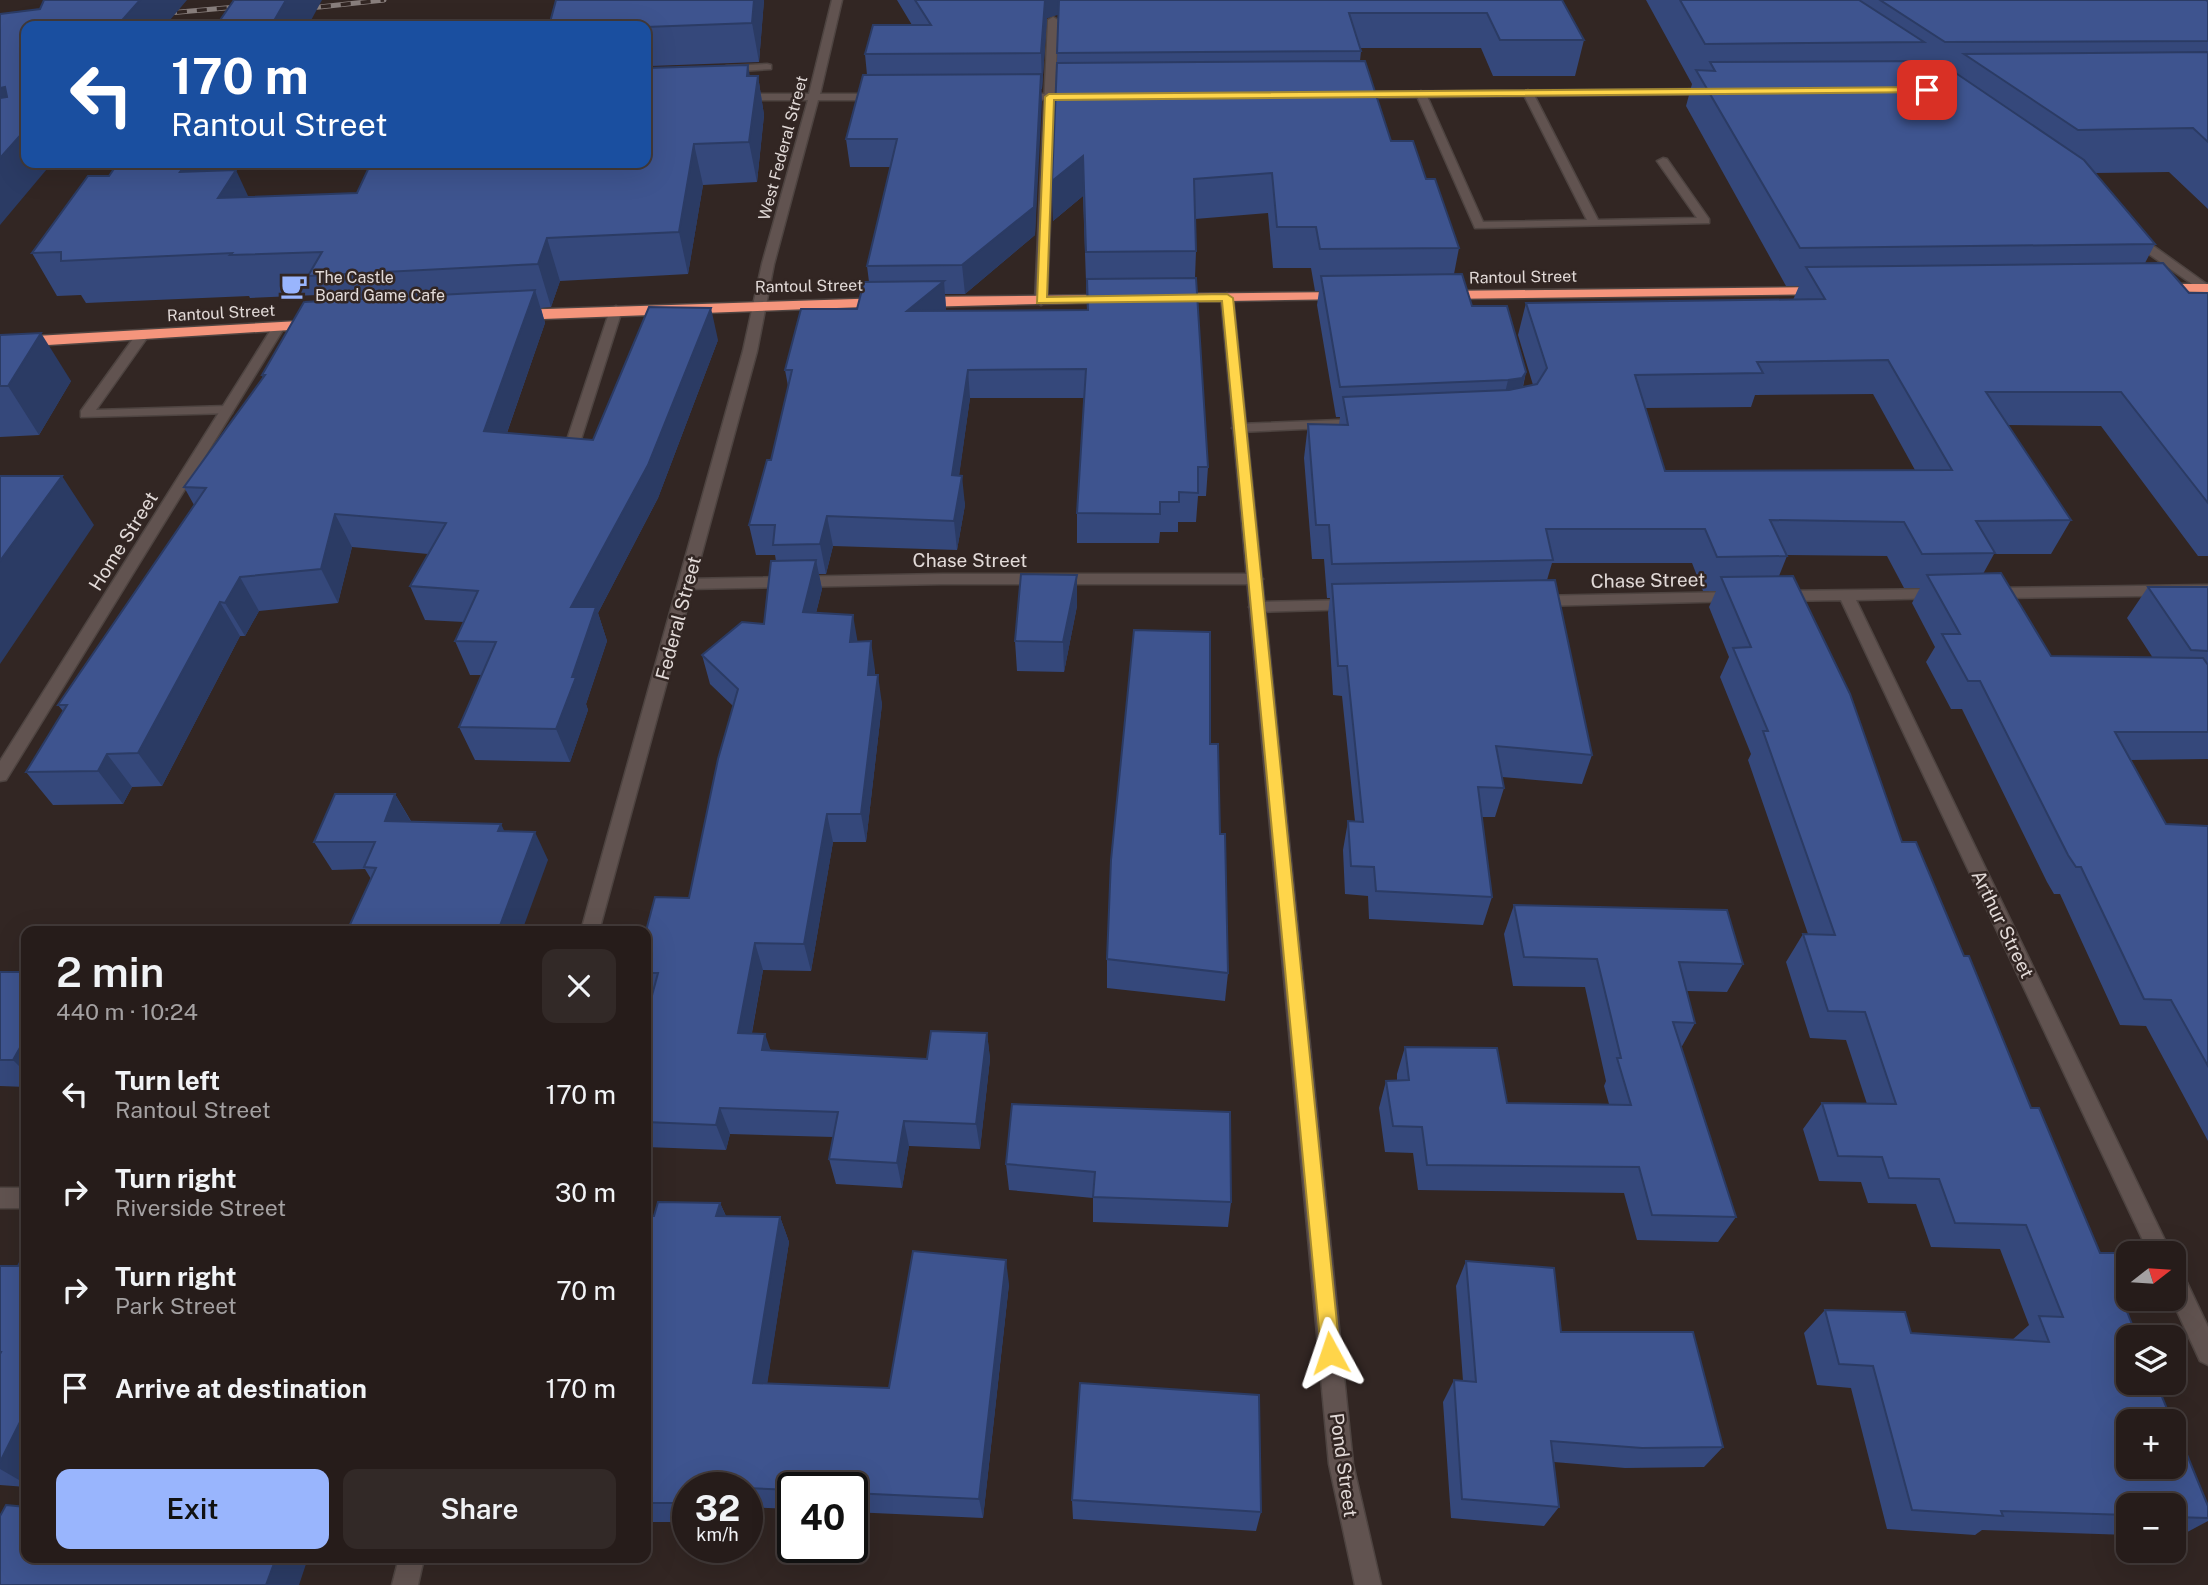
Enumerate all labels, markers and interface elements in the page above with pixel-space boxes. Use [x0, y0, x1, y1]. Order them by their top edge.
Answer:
text: 170 m [171, 47, 309, 105]
icon: left [56, 49, 147, 140]
pin [1897, 60, 1957, 120]
icon: arrive [1908, 71, 1946, 109]
street label: West Federal Street [755, 74, 811, 222]
text: Rantoul Street [171, 106, 388, 143]
street label: Rantoul Street [1469, 267, 1577, 287]
place label: The Castle Board Game Cafe [315, 268, 445, 305]
cafe icon: The Castle Board Game Cafe [279, 271, 309, 301]
street label: Rantoul Street [755, 276, 863, 296]
street label: Rantoul Street [166, 301, 276, 325]
street label: Home Street [84, 488, 162, 594]
street label: Chase Street [913, 549, 1027, 571]
street label: Federal Street [651, 554, 705, 682]
street label: Chase Street [1590, 568, 1706, 592]
street label: Arthur Street [1967, 866, 2039, 982]
text: 2 min [56, 947, 164, 996]
button: close [542, 949, 616, 1023]
text: 440 m · 10:24 [56, 998, 198, 1025]
text: Turn left [115, 1065, 220, 1096]
icon: left [56, 1075, 94, 1113]
text: 170 m [546, 1079, 616, 1110]
text: Rantoul Street [115, 1096, 271, 1123]
text: Turn right [115, 1163, 237, 1194]
icon: right [56, 1173, 94, 1211]
text: 30 m [555, 1177, 616, 1208]
text: Riverside Street [115, 1194, 286, 1221]
north arrow [2116, 1241, 2186, 1311]
map controls [2116, 1241, 2186, 1563]
text: Turn right [115, 1261, 237, 1292]
icon: right [56, 1271, 94, 1309]
text: 70 m [556, 1275, 616, 1306]
text: Park Street [115, 1292, 237, 1319]
position arrow [1293, 1316, 1367, 1390]
button: layers [2116, 1325, 2186, 1395]
icon: arrive [56, 1369, 94, 1407]
text: Arrive at destination [115, 1373, 367, 1404]
text: 170 m [546, 1373, 616, 1404]
button: + [2116, 1409, 2186, 1479]
street label: Pond Street [1326, 1411, 1362, 1519]
button: Exit [56, 1469, 329, 1549]
button: Share [343, 1469, 616, 1549]
speed limit sign: 40 [777, 1472, 868, 1563]
text: 32 [695, 1488, 740, 1529]
button: − [2116, 1493, 2186, 1563]
text: km/h [696, 1524, 739, 1545]

